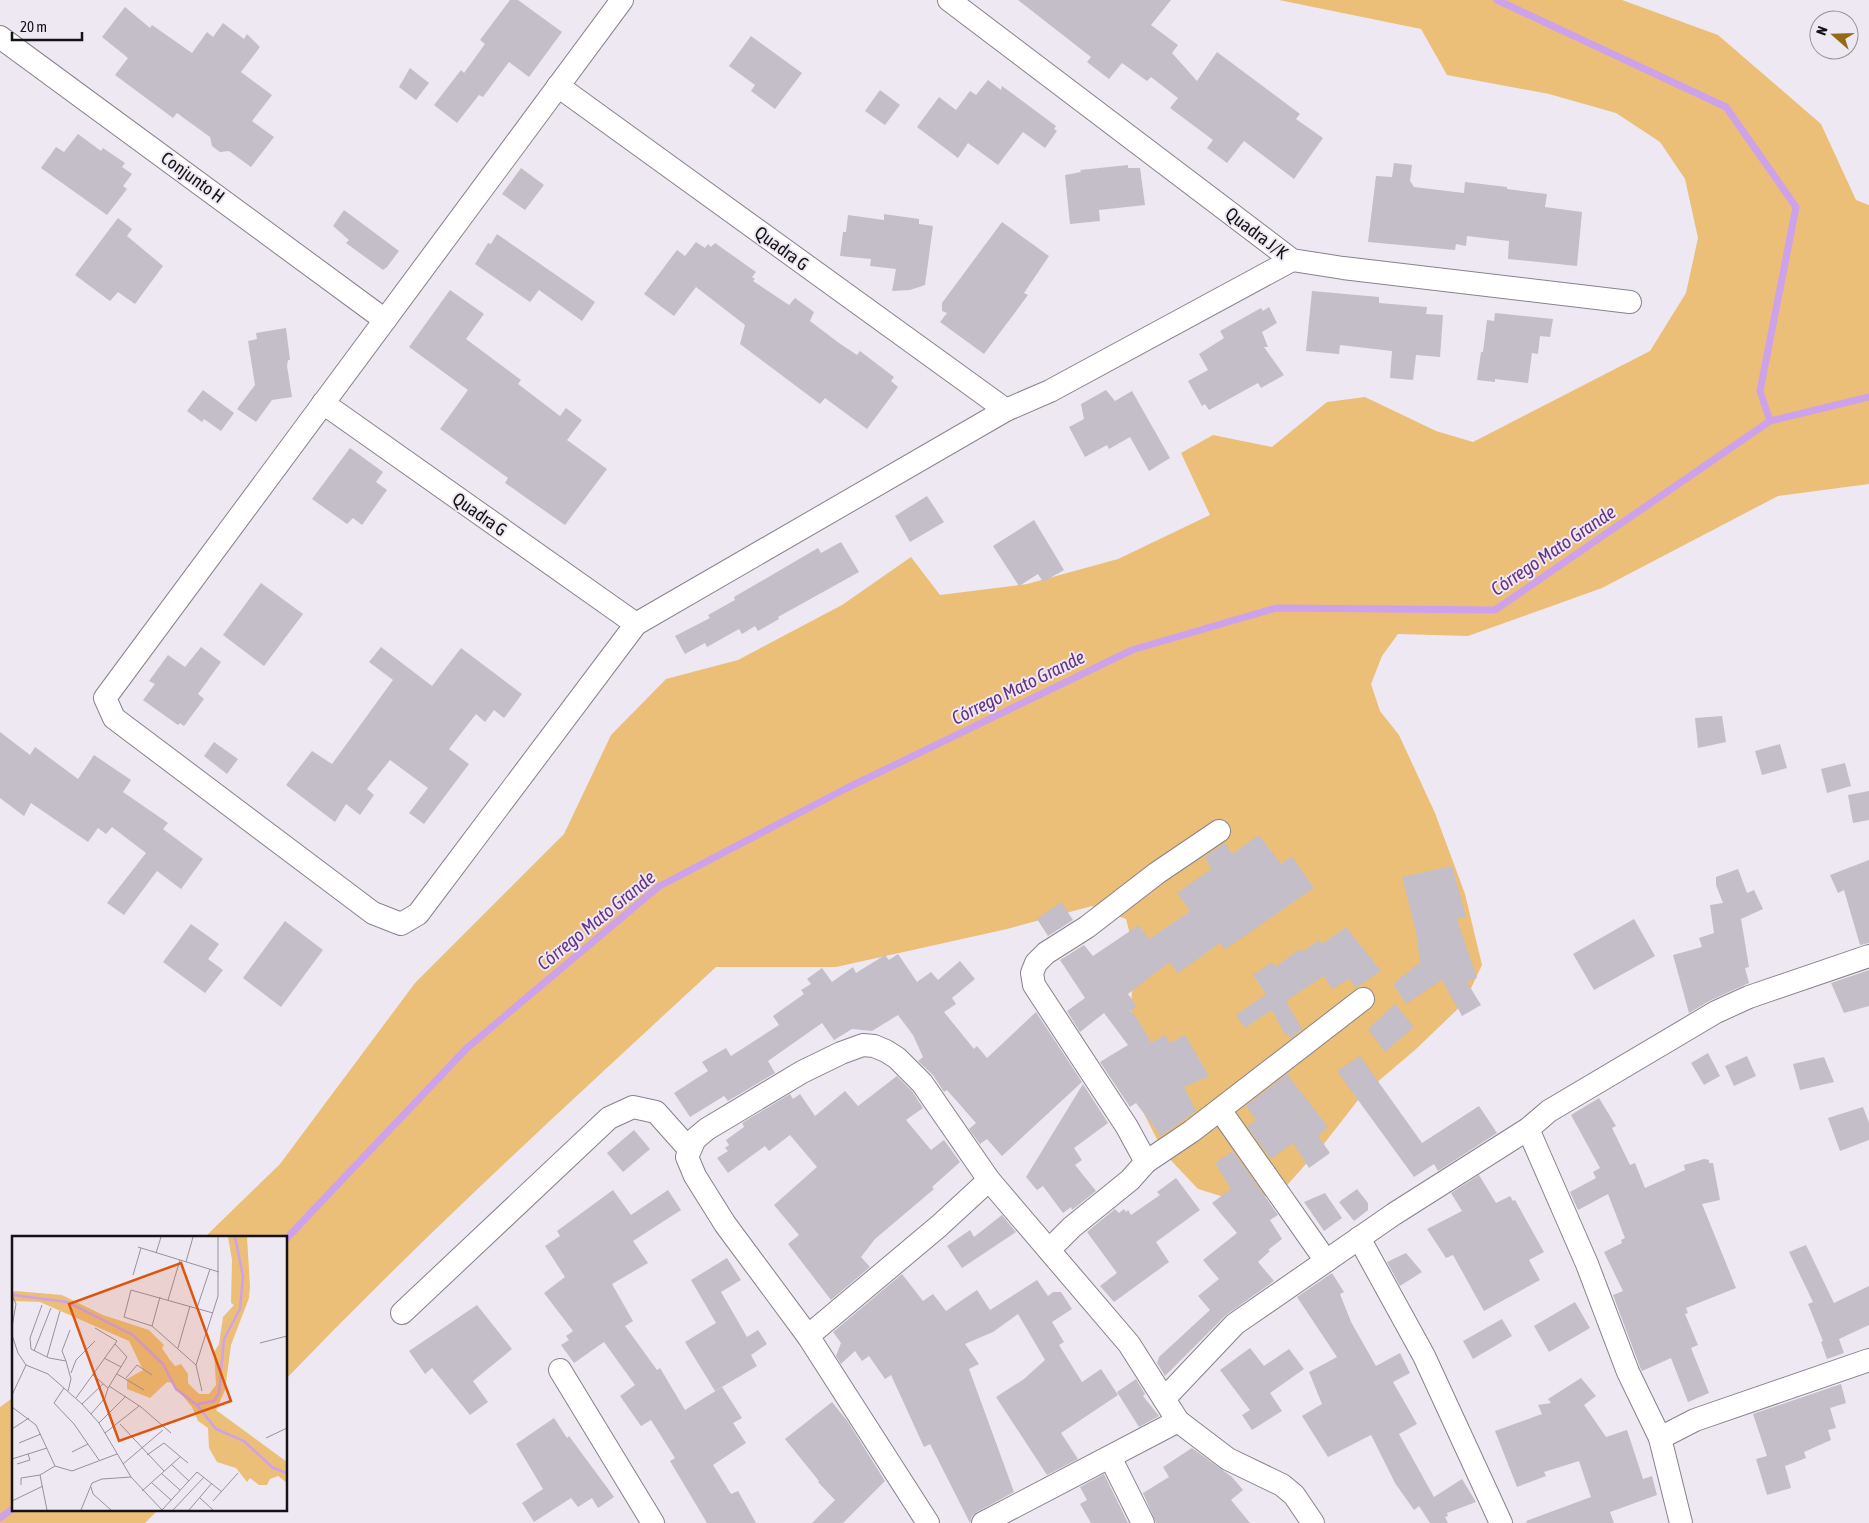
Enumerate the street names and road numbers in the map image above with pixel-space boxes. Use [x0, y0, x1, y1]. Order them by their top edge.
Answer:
street label: Conjunto H [157, 147, 229, 207]
street label: Quadra J/K [1222, 203, 1292, 263]
street label: Quadra G [751, 221, 813, 275]
street label: Quadra G [449, 488, 511, 540]

